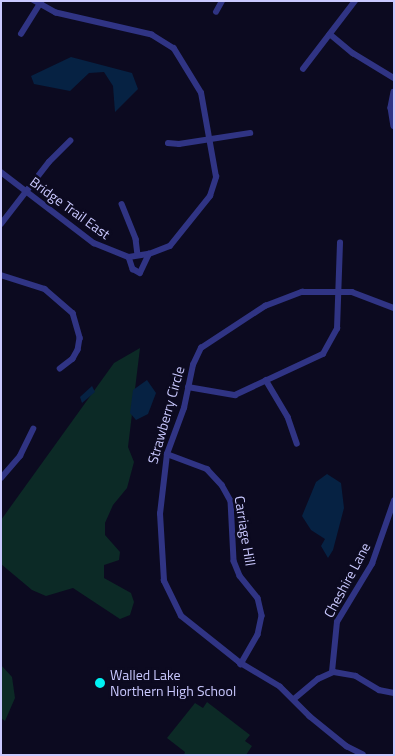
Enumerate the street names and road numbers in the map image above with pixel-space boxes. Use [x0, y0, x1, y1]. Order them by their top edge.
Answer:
street label: Bridge Trail East [27, 173, 113, 243]
street label: Strawberry Circle [144, 364, 188, 466]
street label: Carriage Hill [231, 495, 259, 567]
street label: Cheshire Lane [320, 540, 374, 620]

